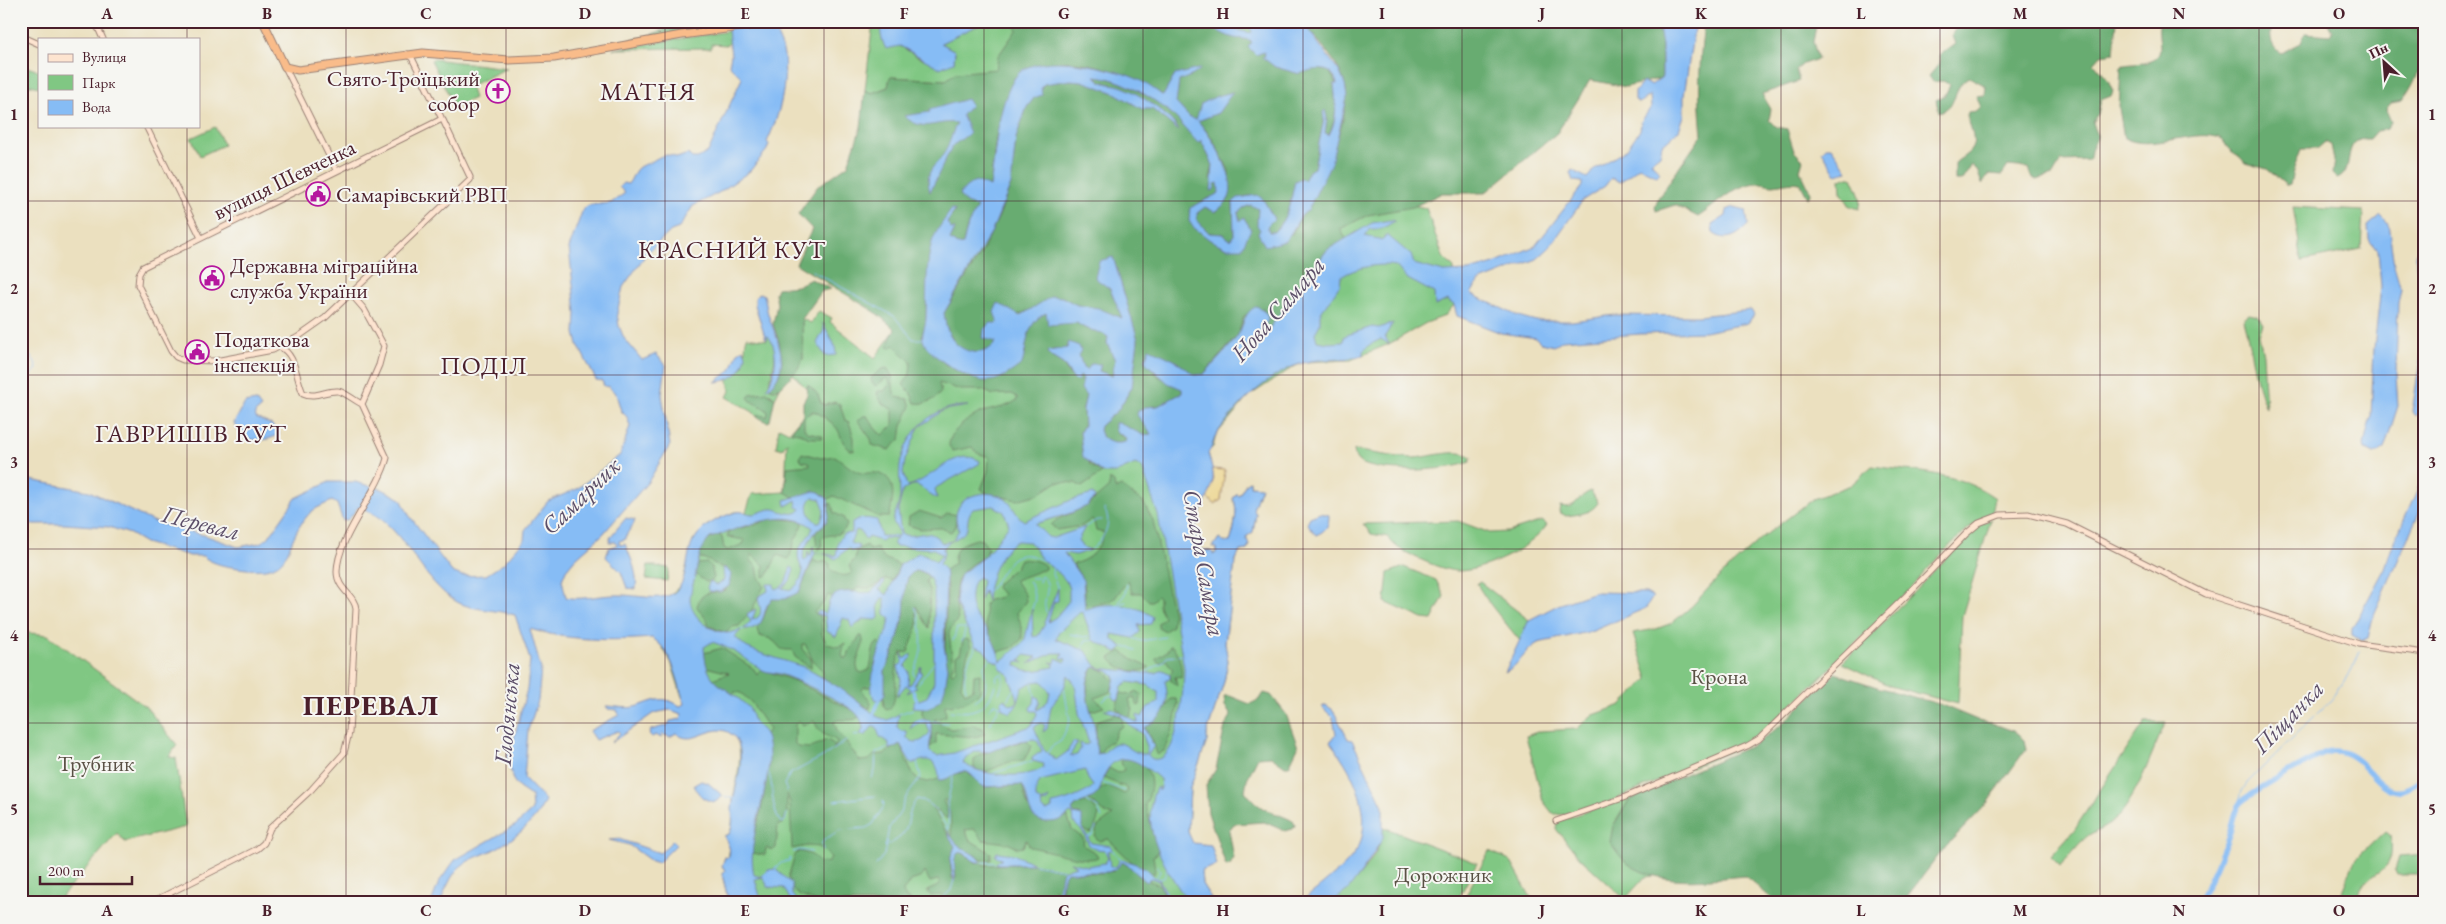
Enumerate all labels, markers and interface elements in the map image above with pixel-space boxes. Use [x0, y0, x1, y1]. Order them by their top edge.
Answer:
text: A [100, 3, 113, 24]
text: B [262, 3, 272, 24]
text: C [420, 3, 432, 24]
text: D [579, 3, 591, 24]
text: E [740, 3, 750, 24]
text: F [900, 3, 909, 24]
text: G [1058, 3, 1070, 24]
text: H [1217, 3, 1230, 24]
text: I [1379, 3, 1385, 24]
text: J [1537, 3, 1545, 24]
text: K [1695, 3, 1708, 24]
text: L [1856, 3, 1866, 24]
text: M [2013, 3, 2028, 24]
text: N [2173, 3, 2186, 24]
text: O [2333, 3, 2345, 24]
legend [38, 38, 200, 128]
north arrow [2358, 38, 2408, 88]
text: Пн [2366, 38, 2391, 63]
text: Вулиця [82, 47, 127, 66]
place label: Свято-Троїцький собор [327, 64, 480, 118]
text: Парк [82, 73, 115, 92]
district label: МАТНЯ [600, 75, 696, 107]
church icon: Свято-Троїцький собор [485, 78, 511, 104]
text: Вода [82, 97, 111, 116]
text: 1 [10, 104, 18, 125]
text: 1 [2428, 104, 2436, 125]
street label: вулиця Шевченка [208, 132, 360, 226]
place label: Самарівський РВП [336, 180, 508, 209]
public building icon: Самарівський РВП [305, 181, 331, 207]
district label: КРАСНИЙ КУТ [638, 233, 826, 265]
water label: Нова Самара [1223, 250, 1332, 368]
place label: Державна міграційна служба України [230, 251, 418, 305]
public building icon: Державна міграційна служба України [199, 265, 225, 291]
text: 2 [10, 278, 19, 299]
text: 2 [2428, 278, 2437, 299]
place label: Податкова інспекція [214, 325, 310, 379]
public building icon: Податкова інспекція [184, 339, 210, 365]
district label: ПОДІЛ [440, 349, 528, 381]
district label: ГАВРИШІВ КУТ [95, 417, 287, 449]
water label: Самарчик [534, 450, 627, 541]
text: 3 [10, 452, 18, 473]
text: 3 [2428, 452, 2436, 473]
water label: Стара Самара [1176, 487, 1233, 639]
water label: Перевал [158, 498, 243, 547]
text: 4 [10, 625, 19, 646]
text: 4 [2428, 625, 2437, 646]
water label: Глодянська [486, 661, 526, 768]
park label: Крона [1690, 662, 1748, 691]
water label: Піщанка [2244, 673, 2330, 761]
district label: ПЕРЕВАЛ [303, 687, 439, 723]
park label: Трубник [57, 749, 135, 778]
text: 5 [10, 799, 18, 820]
text: 5 [2428, 799, 2436, 820]
scale bar [40, 854, 132, 886]
park label: Дорожник [1394, 860, 1492, 889]
text: 200 m [48, 861, 85, 880]
text: A [100, 900, 113, 921]
text: B [262, 900, 272, 921]
text: C [420, 900, 432, 921]
text: D [579, 900, 591, 921]
text: E [740, 900, 750, 921]
text: F [900, 900, 909, 921]
text: G [1058, 900, 1070, 921]
text: H [1217, 900, 1230, 921]
text: I [1379, 900, 1385, 921]
text: J [1537, 900, 1545, 921]
text: K [1695, 900, 1708, 921]
text: L [1856, 900, 1866, 921]
text: M [2013, 900, 2028, 921]
text: N [2173, 900, 2186, 921]
text: O [2333, 900, 2345, 921]

